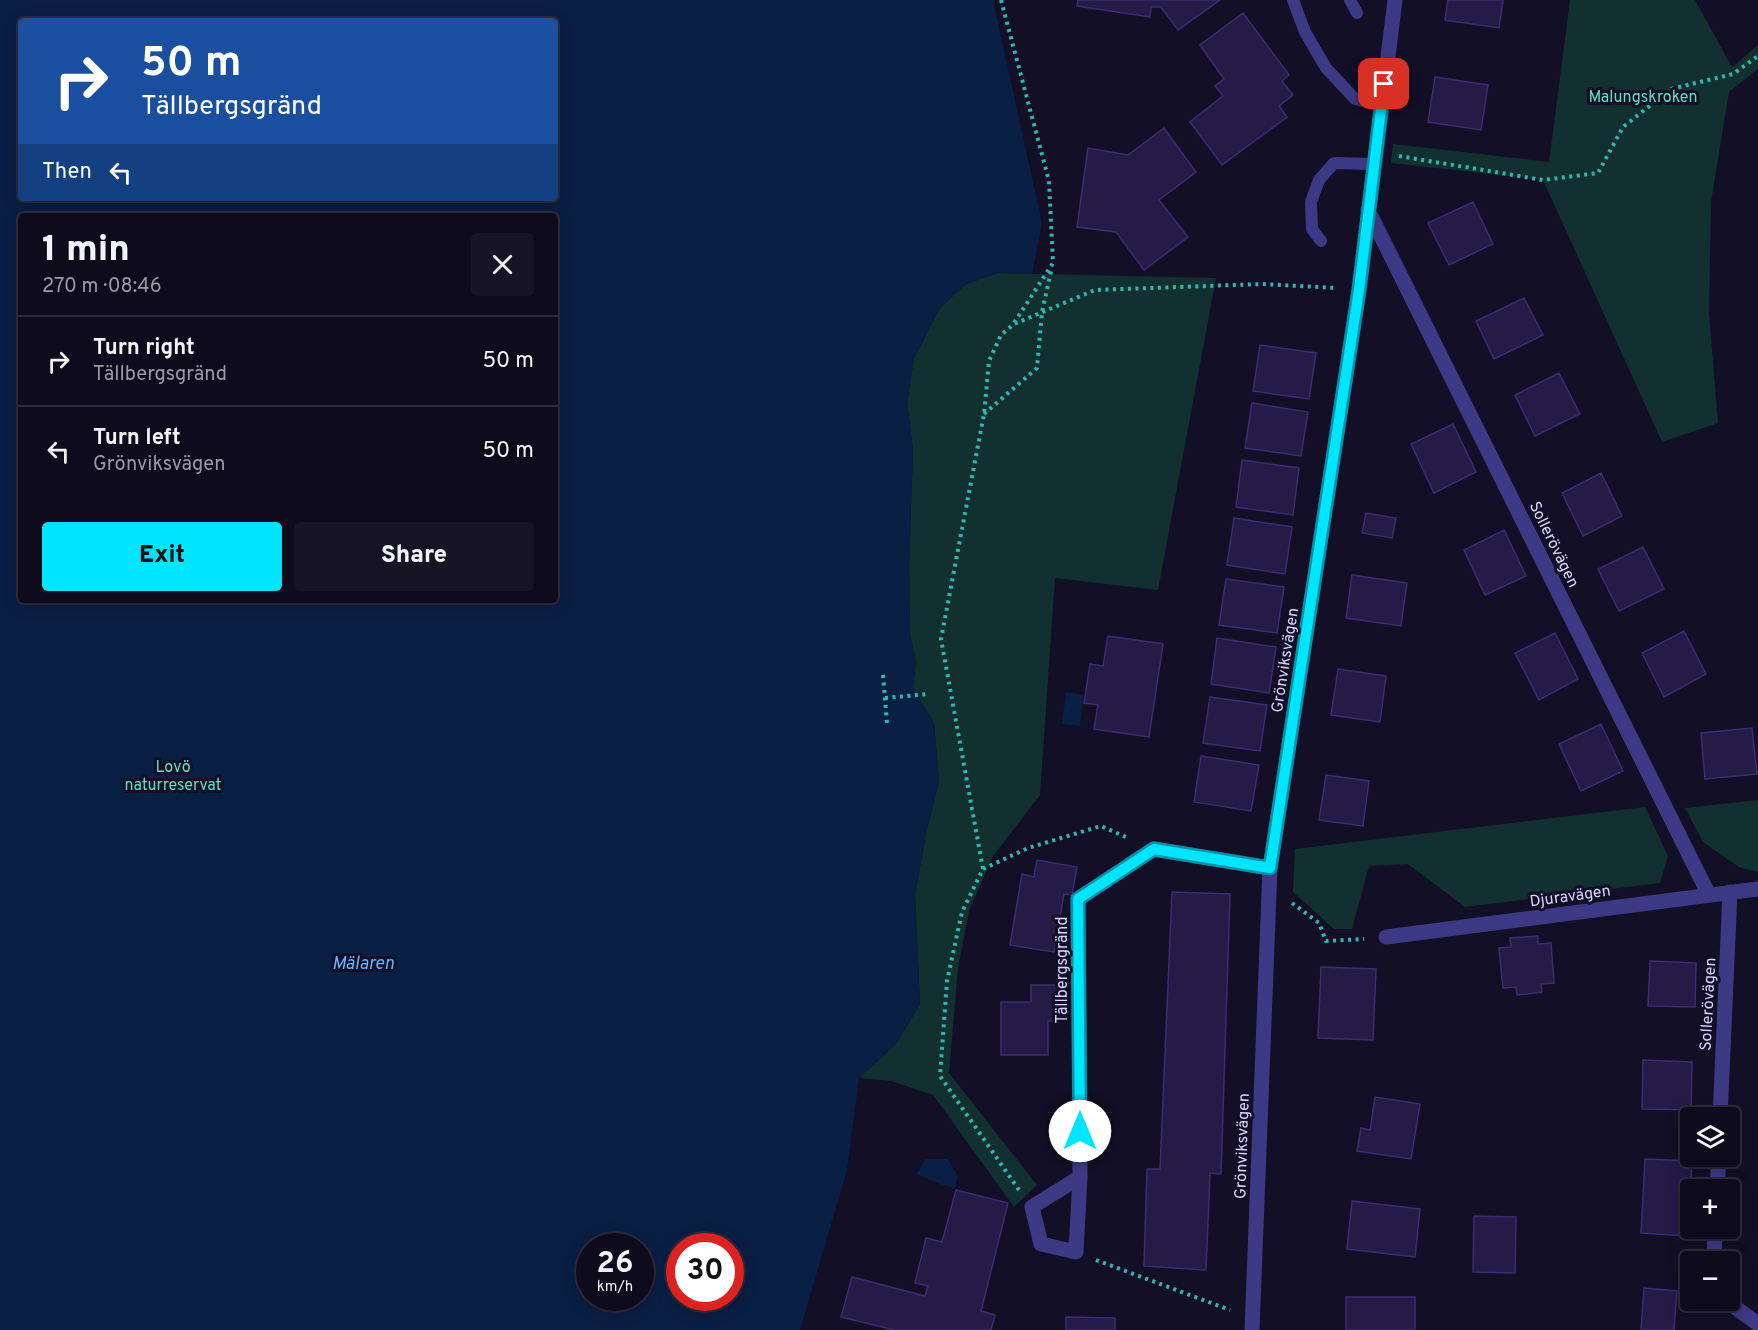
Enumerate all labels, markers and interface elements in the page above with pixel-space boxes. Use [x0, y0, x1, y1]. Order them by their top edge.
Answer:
text: 50 m [141, 38, 242, 91]
icon: right [42, 42, 120, 120]
pin [1358, 58, 1409, 109]
icon: arrive [1367, 67, 1400, 100]
park label: Malungskroken [1588, 88, 1698, 108]
text: Tällbergsgränd [141, 90, 322, 124]
icon: left [104, 156, 137, 189]
text: Then [42, 159, 92, 186]
text: 1 min [42, 228, 130, 274]
button: close [471, 233, 534, 296]
text: 270 m · 08:46 [42, 274, 162, 300]
text: Turn right [93, 335, 195, 362]
icon: right [42, 345, 75, 378]
text: 50 m [482, 348, 534, 375]
text: Tällbergsgränd [93, 362, 227, 388]
text: Turn left [93, 425, 181, 452]
icon: left [42, 435, 75, 468]
text: 50 m [482, 438, 534, 465]
text: Grönviksvägen [93, 452, 225, 478]
street label: Sollerövägen [1524, 499, 1583, 591]
button: Exit [42, 522, 282, 591]
button: Share [294, 522, 534, 591]
street label: Grönviksvägen [1268, 606, 1304, 714]
park label: Lovö naturreservat [124, 758, 222, 796]
street label: Djuravägen [1529, 881, 1612, 913]
street label: Tällbergsgränd [1053, 916, 1073, 1024]
water label: Mälaren [332, 953, 394, 976]
street label: Sollerövägen [1697, 957, 1721, 1051]
street label: Grönviksvägen [1231, 1093, 1255, 1199]
position arrow [1048, 1099, 1112, 1163]
map controls [1680, 1107, 1740, 1311]
button: layers [1680, 1107, 1740, 1167]
button: + [1680, 1179, 1740, 1239]
speed limit sign: 30 [666, 1233, 744, 1311]
text: 26 [597, 1246, 633, 1283]
button: − [1680, 1251, 1740, 1311]
text: km/h [597, 1278, 633, 1297]

